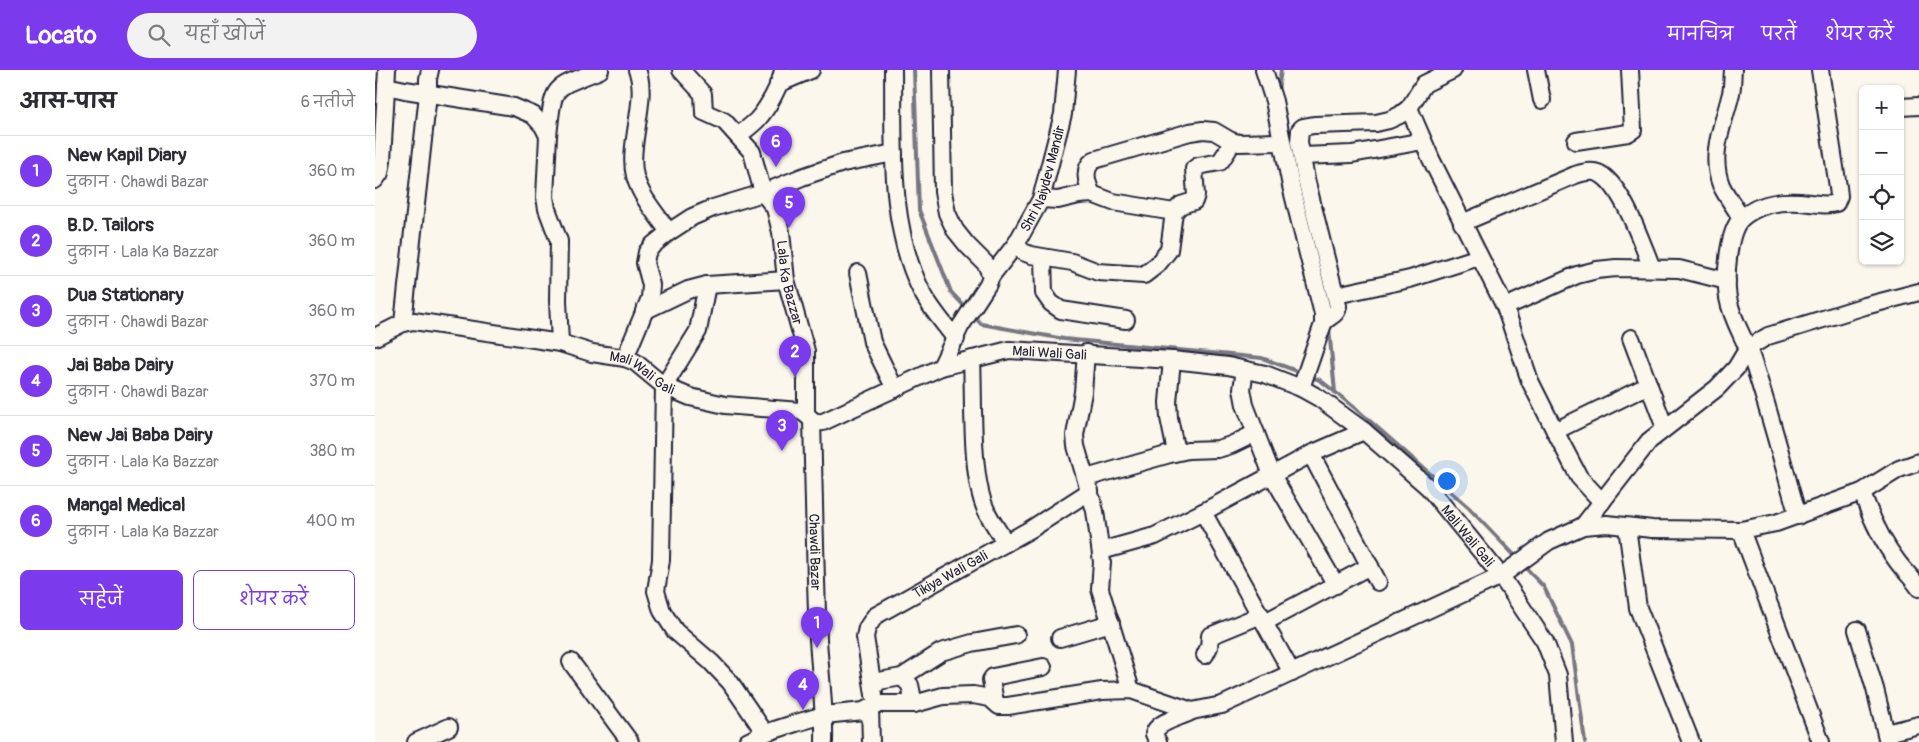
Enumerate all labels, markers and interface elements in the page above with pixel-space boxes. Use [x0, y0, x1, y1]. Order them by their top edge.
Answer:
search box [127, 13, 477, 58]
text: Locato [25, 21, 97, 50]
icon: search [145, 21, 173, 49]
text: यहाँ खोजें [185, 22, 266, 46]
text: मानचित्र [1667, 23, 1733, 46]
text: परतें [1761, 23, 1797, 46]
text: शेयर करें [1825, 23, 1894, 46]
map controls [1859, 85, 1904, 265]
button: + [1859, 85, 1904, 130]
text: आस-पास [20, 88, 116, 115]
text: 6 नतीजे [301, 92, 355, 112]
street label: Shri Naiydev Mandir [1017, 124, 1069, 235]
pin: 6 [760, 126, 792, 167]
button: − [1859, 130, 1904, 175]
text: New Kapil Diary [67, 143, 186, 167]
text: 1 [33, 161, 39, 181]
text: 360 m [308, 161, 355, 181]
text: दुकान · Chawdi Bazar [67, 172, 209, 192]
button: locate [1859, 175, 1904, 220]
pin: 5 [773, 187, 805, 228]
text: B.D. Tailors [67, 213, 154, 237]
button: layers [1859, 220, 1904, 265]
text: 2 [32, 231, 40, 251]
text: 360 m [308, 231, 355, 251]
street label: Lala Ka Bazzar [773, 239, 806, 327]
text: दुकान · Lala Ka Bazzar [67, 242, 219, 262]
text: Dua Stationary [67, 283, 184, 307]
text: 3 [32, 301, 40, 321]
text: 360 m [308, 301, 355, 321]
text: दुकान · Chawdi Bazar [67, 312, 209, 332]
pin: 2 [779, 336, 811, 377]
street label: Mali Wali Gali [1012, 342, 1088, 364]
street label: Mali Wali Gali [609, 348, 678, 399]
text: Jai Baba Dairy [67, 353, 173, 377]
text: 4 [31, 371, 41, 391]
text: 370 m [309, 371, 355, 391]
text: दुकान · Chawdi Bazar [67, 382, 209, 402]
pin: 3 [766, 410, 798, 451]
text: New Jai Baba Dairy [67, 423, 213, 447]
text: 5 [32, 441, 40, 461]
text: 380 m [309, 441, 355, 461]
text: दुकान · Lala Ka Bazzar [67, 452, 219, 472]
your location [1434, 468, 1460, 494]
text: Mangal Medical [67, 493, 185, 517]
street label: Mali Wali Gali [1437, 502, 1498, 571]
text: 6 [31, 511, 41, 531]
text: 400 m [306, 511, 355, 531]
street label: Chawdi Bazar [805, 513, 824, 591]
text: दुकान · Lala Ka Bazzar [67, 522, 219, 542]
street label: Tikiya Wali Gali [910, 547, 991, 602]
button: सहेजें [20, 570, 183, 630]
button: शेयर करें [193, 570, 355, 630]
pin: 1 [801, 607, 833, 648]
pin: 4 [787, 669, 819, 710]

